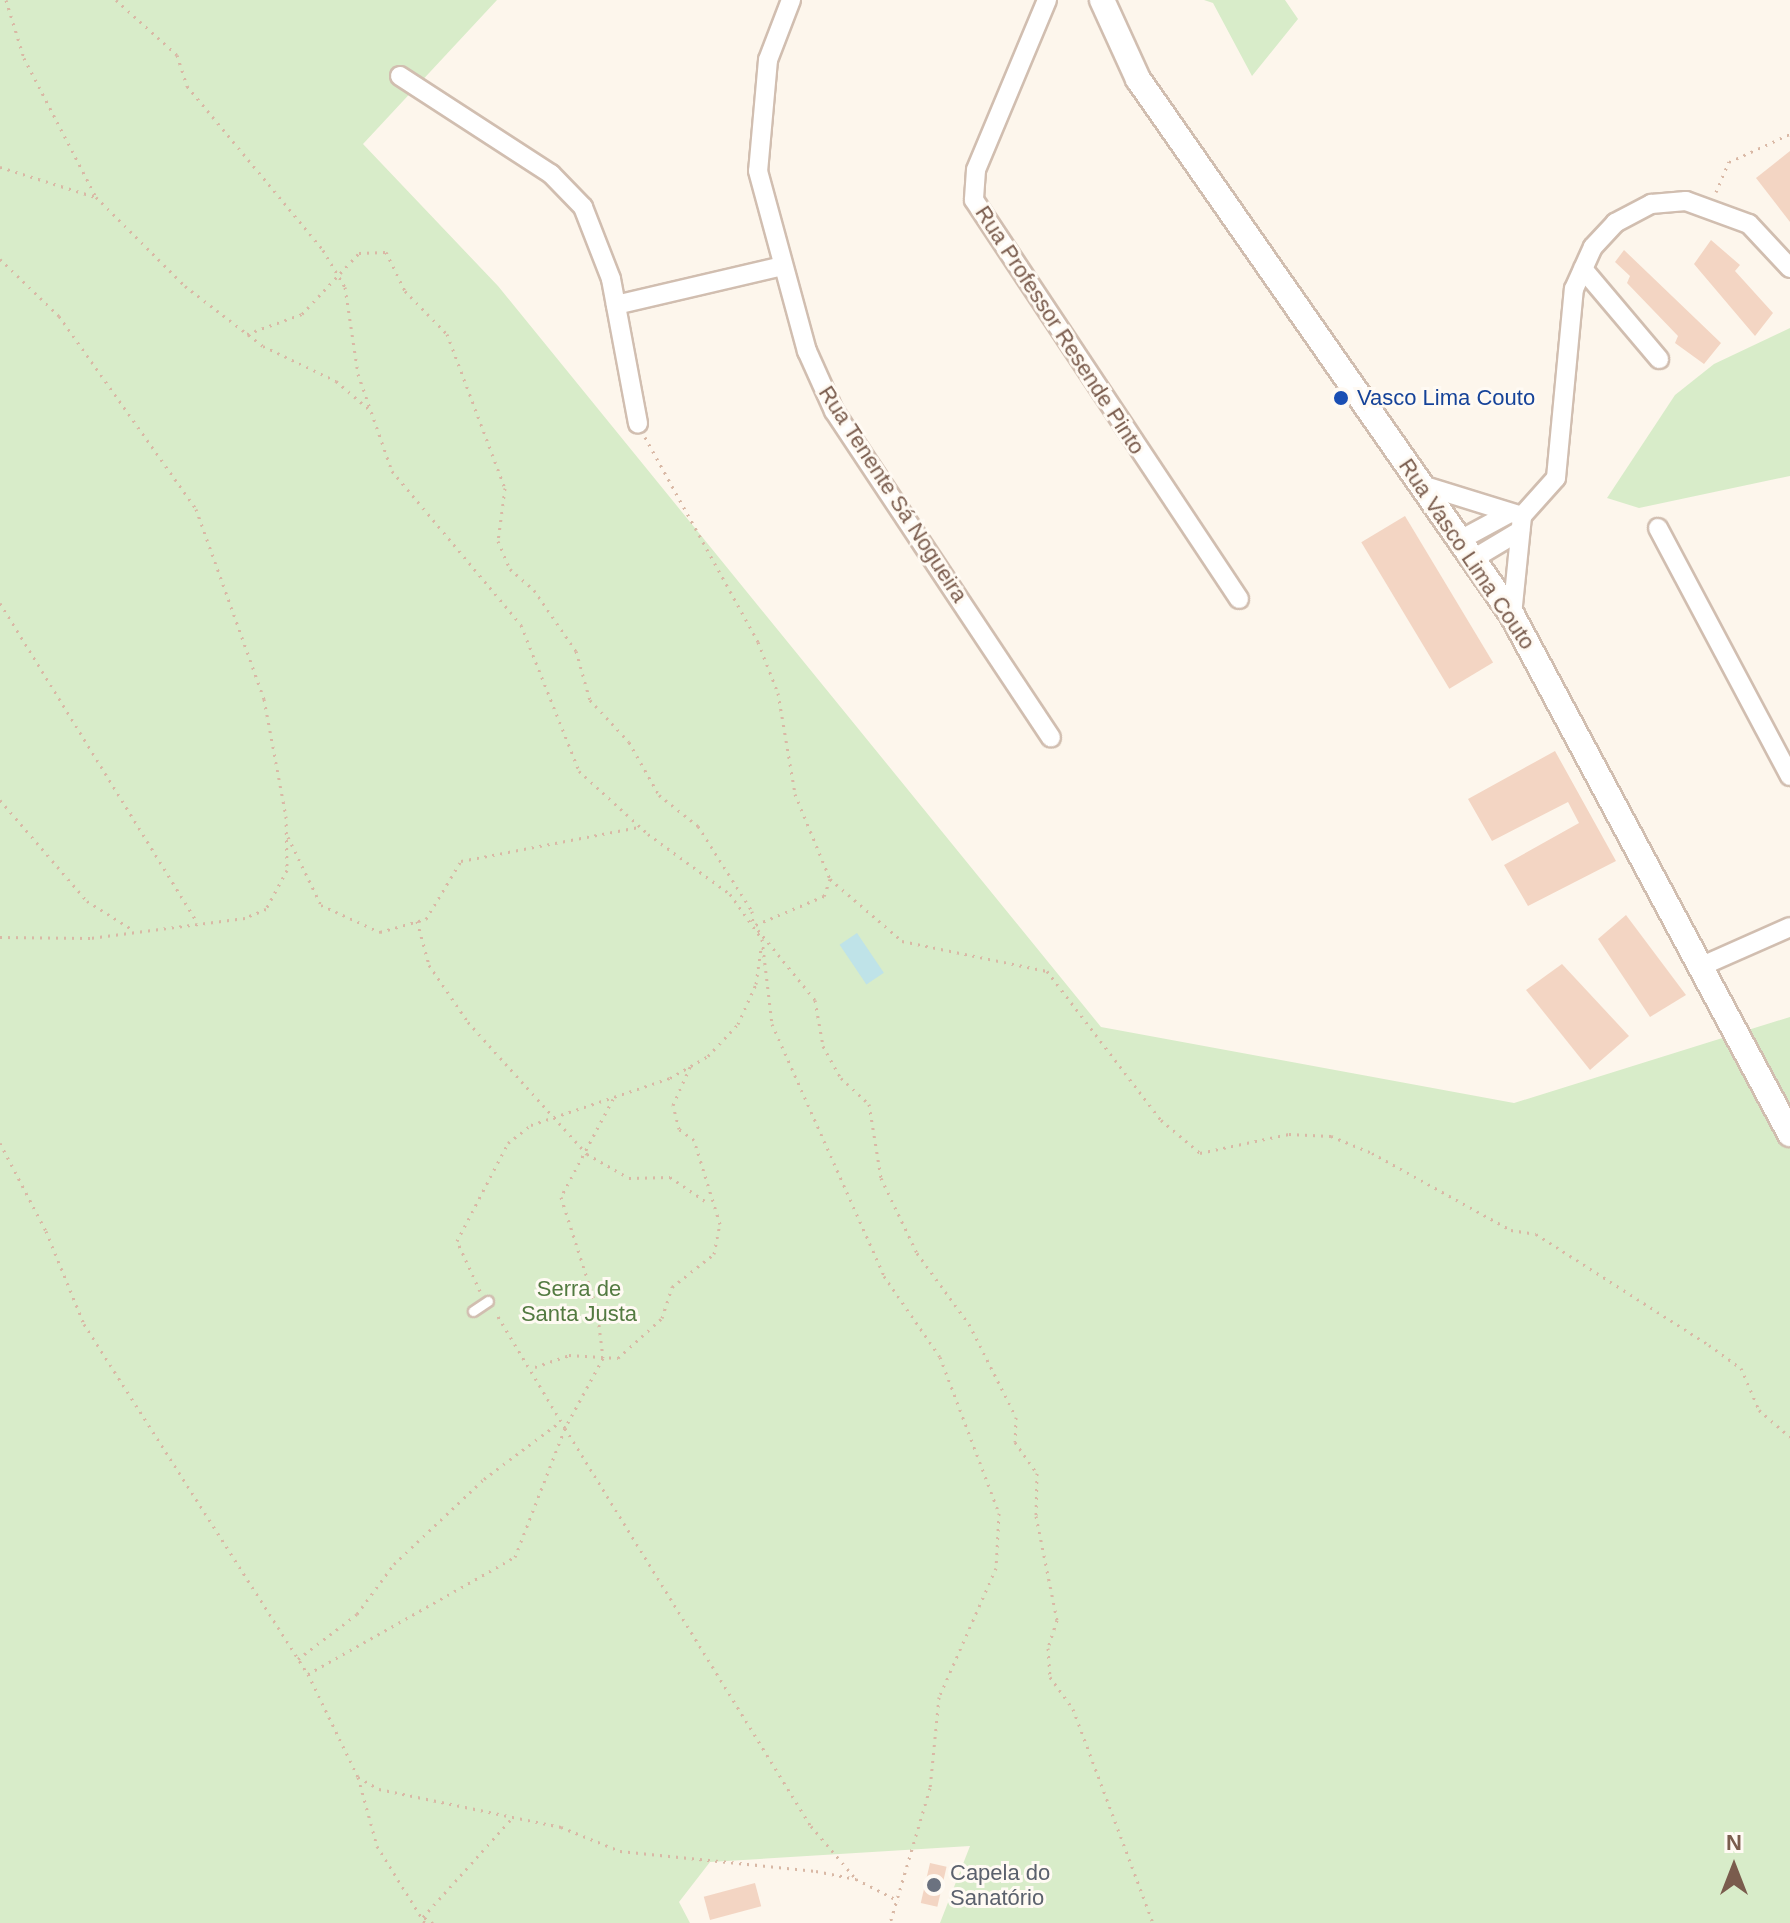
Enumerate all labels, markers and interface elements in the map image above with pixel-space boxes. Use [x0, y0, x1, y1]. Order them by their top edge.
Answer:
street label: Rua Professor Resende Pinto [970, 201, 1150, 459]
street label: Rua Tenente Sá Nogueira [813, 381, 973, 607]
place label: Vasco Lima Couto [1357, 385, 1535, 411]
marker: Vasco Lima Couto [1332, 389, 1350, 407]
street label: Rua Vasco Lima Couto [1393, 454, 1541, 654]
park label: Serra de Santa Justa [521, 1275, 637, 1326]
north arrow [1694, 1827, 1774, 1907]
text: N [1726, 1830, 1742, 1855]
place label: Capela do Sanatório [950, 1859, 1050, 1910]
marker: Capela do Sanatório [925, 1876, 943, 1894]

